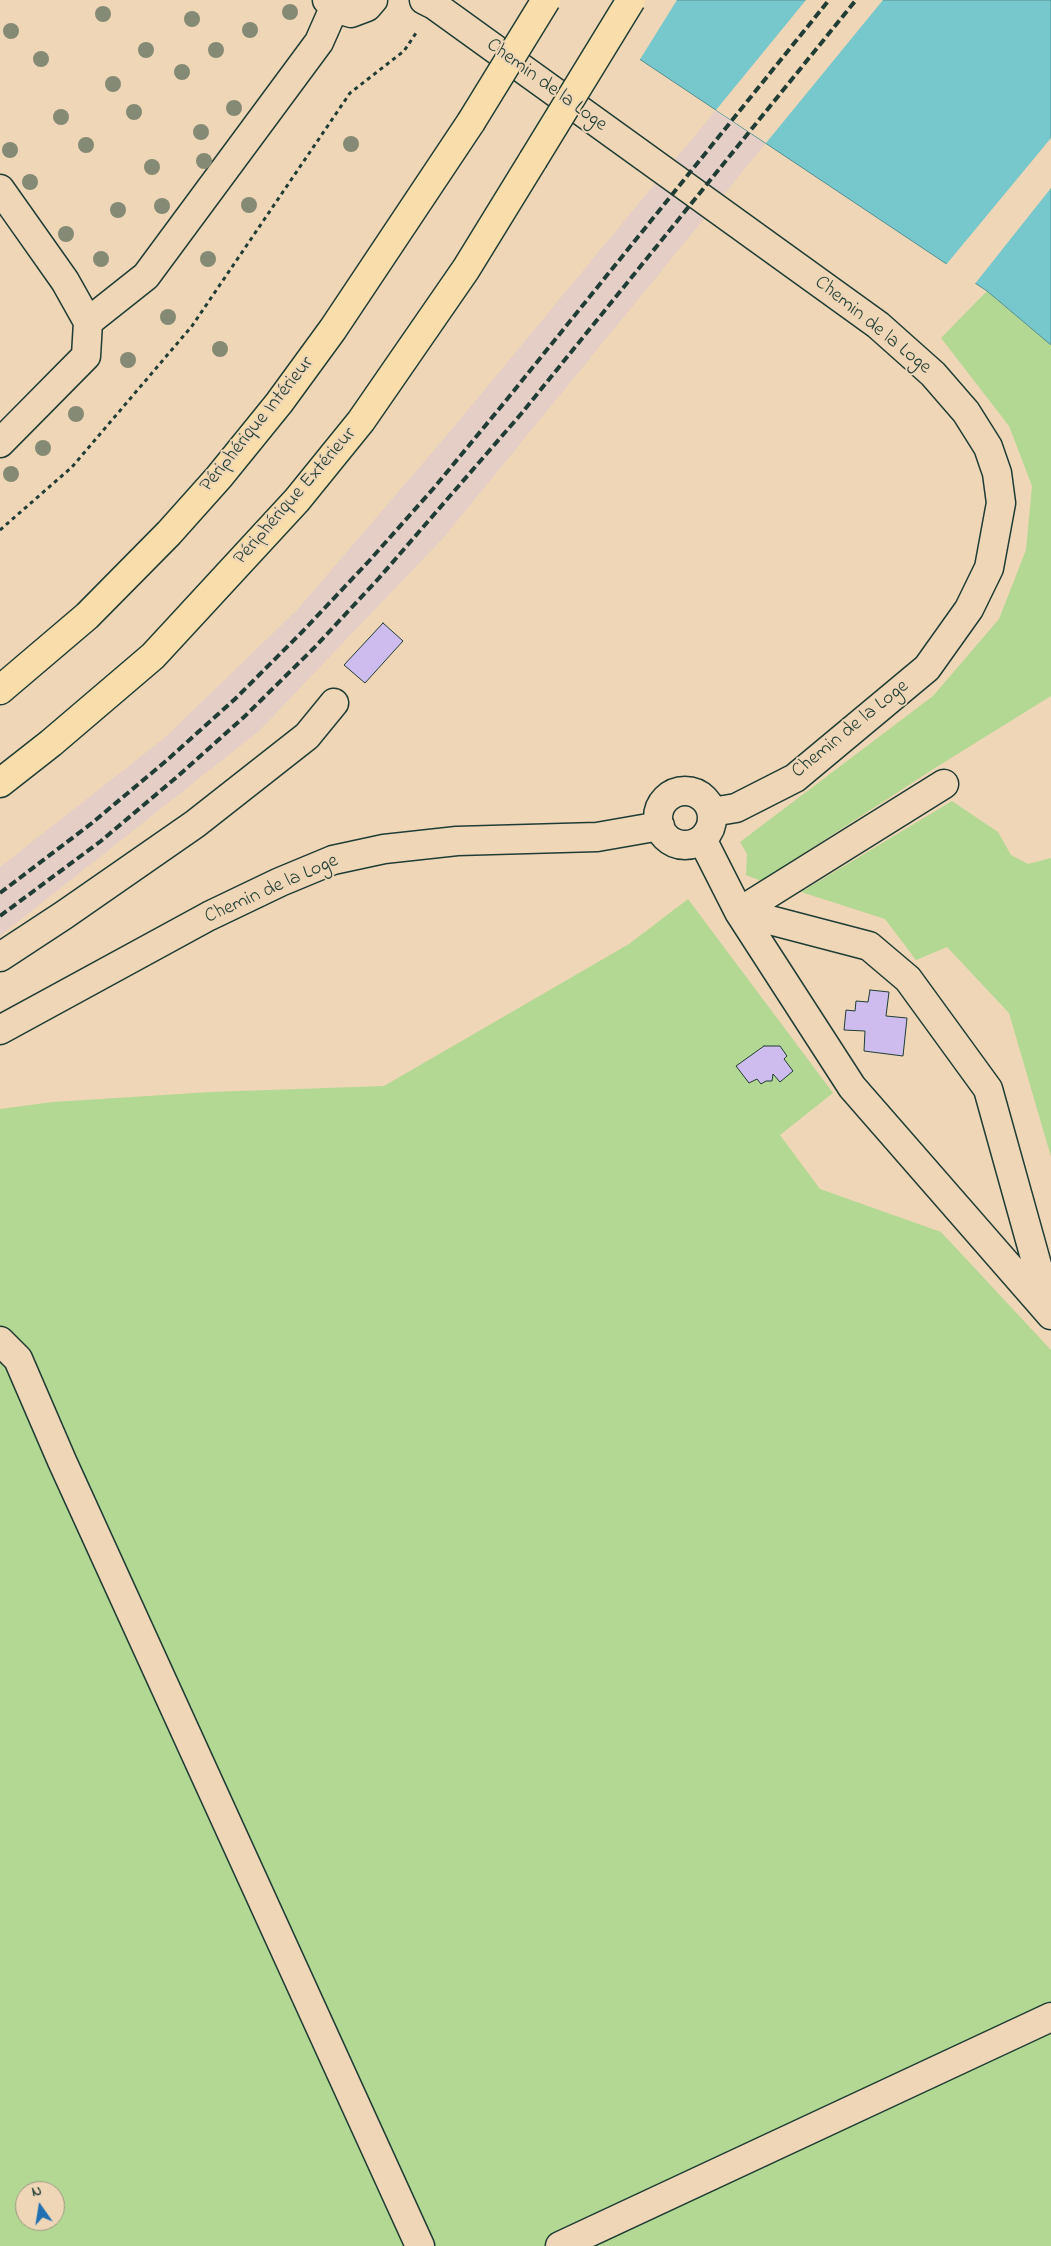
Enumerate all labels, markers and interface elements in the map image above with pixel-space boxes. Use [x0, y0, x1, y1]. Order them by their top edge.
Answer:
street label: Chemin de la Loge [481, 34, 611, 138]
street label: Chemin de la Loge [809, 272, 935, 380]
street label: Périphérique Intérieur [196, 352, 320, 498]
street label: Périphérique Extérieur [230, 423, 362, 571]
street label: Chemin de la Loge [788, 676, 914, 784]
street label: Chemin de la Loge [202, 850, 342, 930]
north arrow [15, 2181, 65, 2231]
text: N [30, 2181, 44, 2203]

